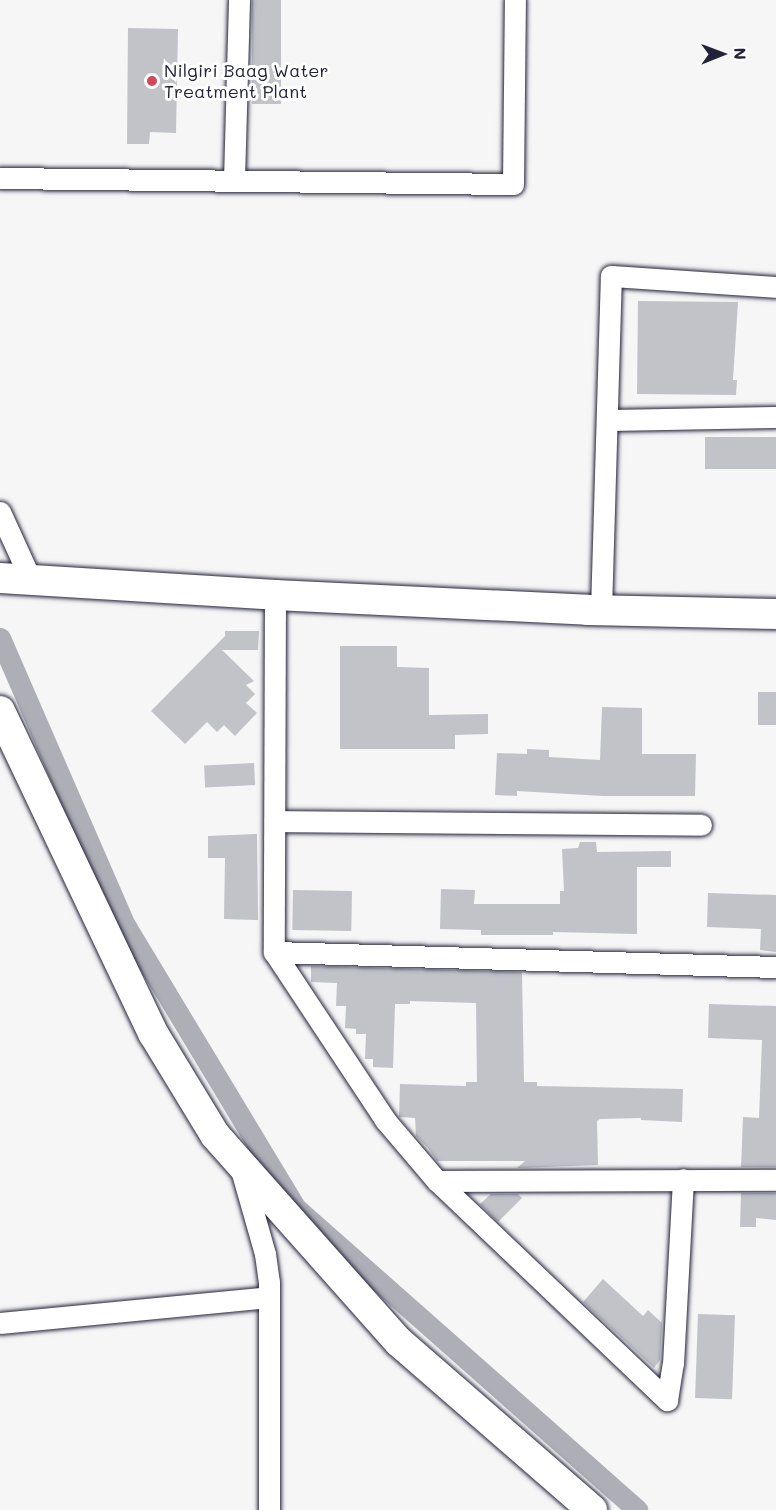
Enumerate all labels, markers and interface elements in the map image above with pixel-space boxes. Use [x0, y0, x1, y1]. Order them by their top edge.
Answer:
north arrow [692, 24, 752, 84]
text: N [730, 47, 751, 60]
place label: Nilgiri Baag Water Treatment Plant [164, 60, 328, 103]
marker: Nilgiri Baag Water Treatment Plant [145, 74, 159, 88]

